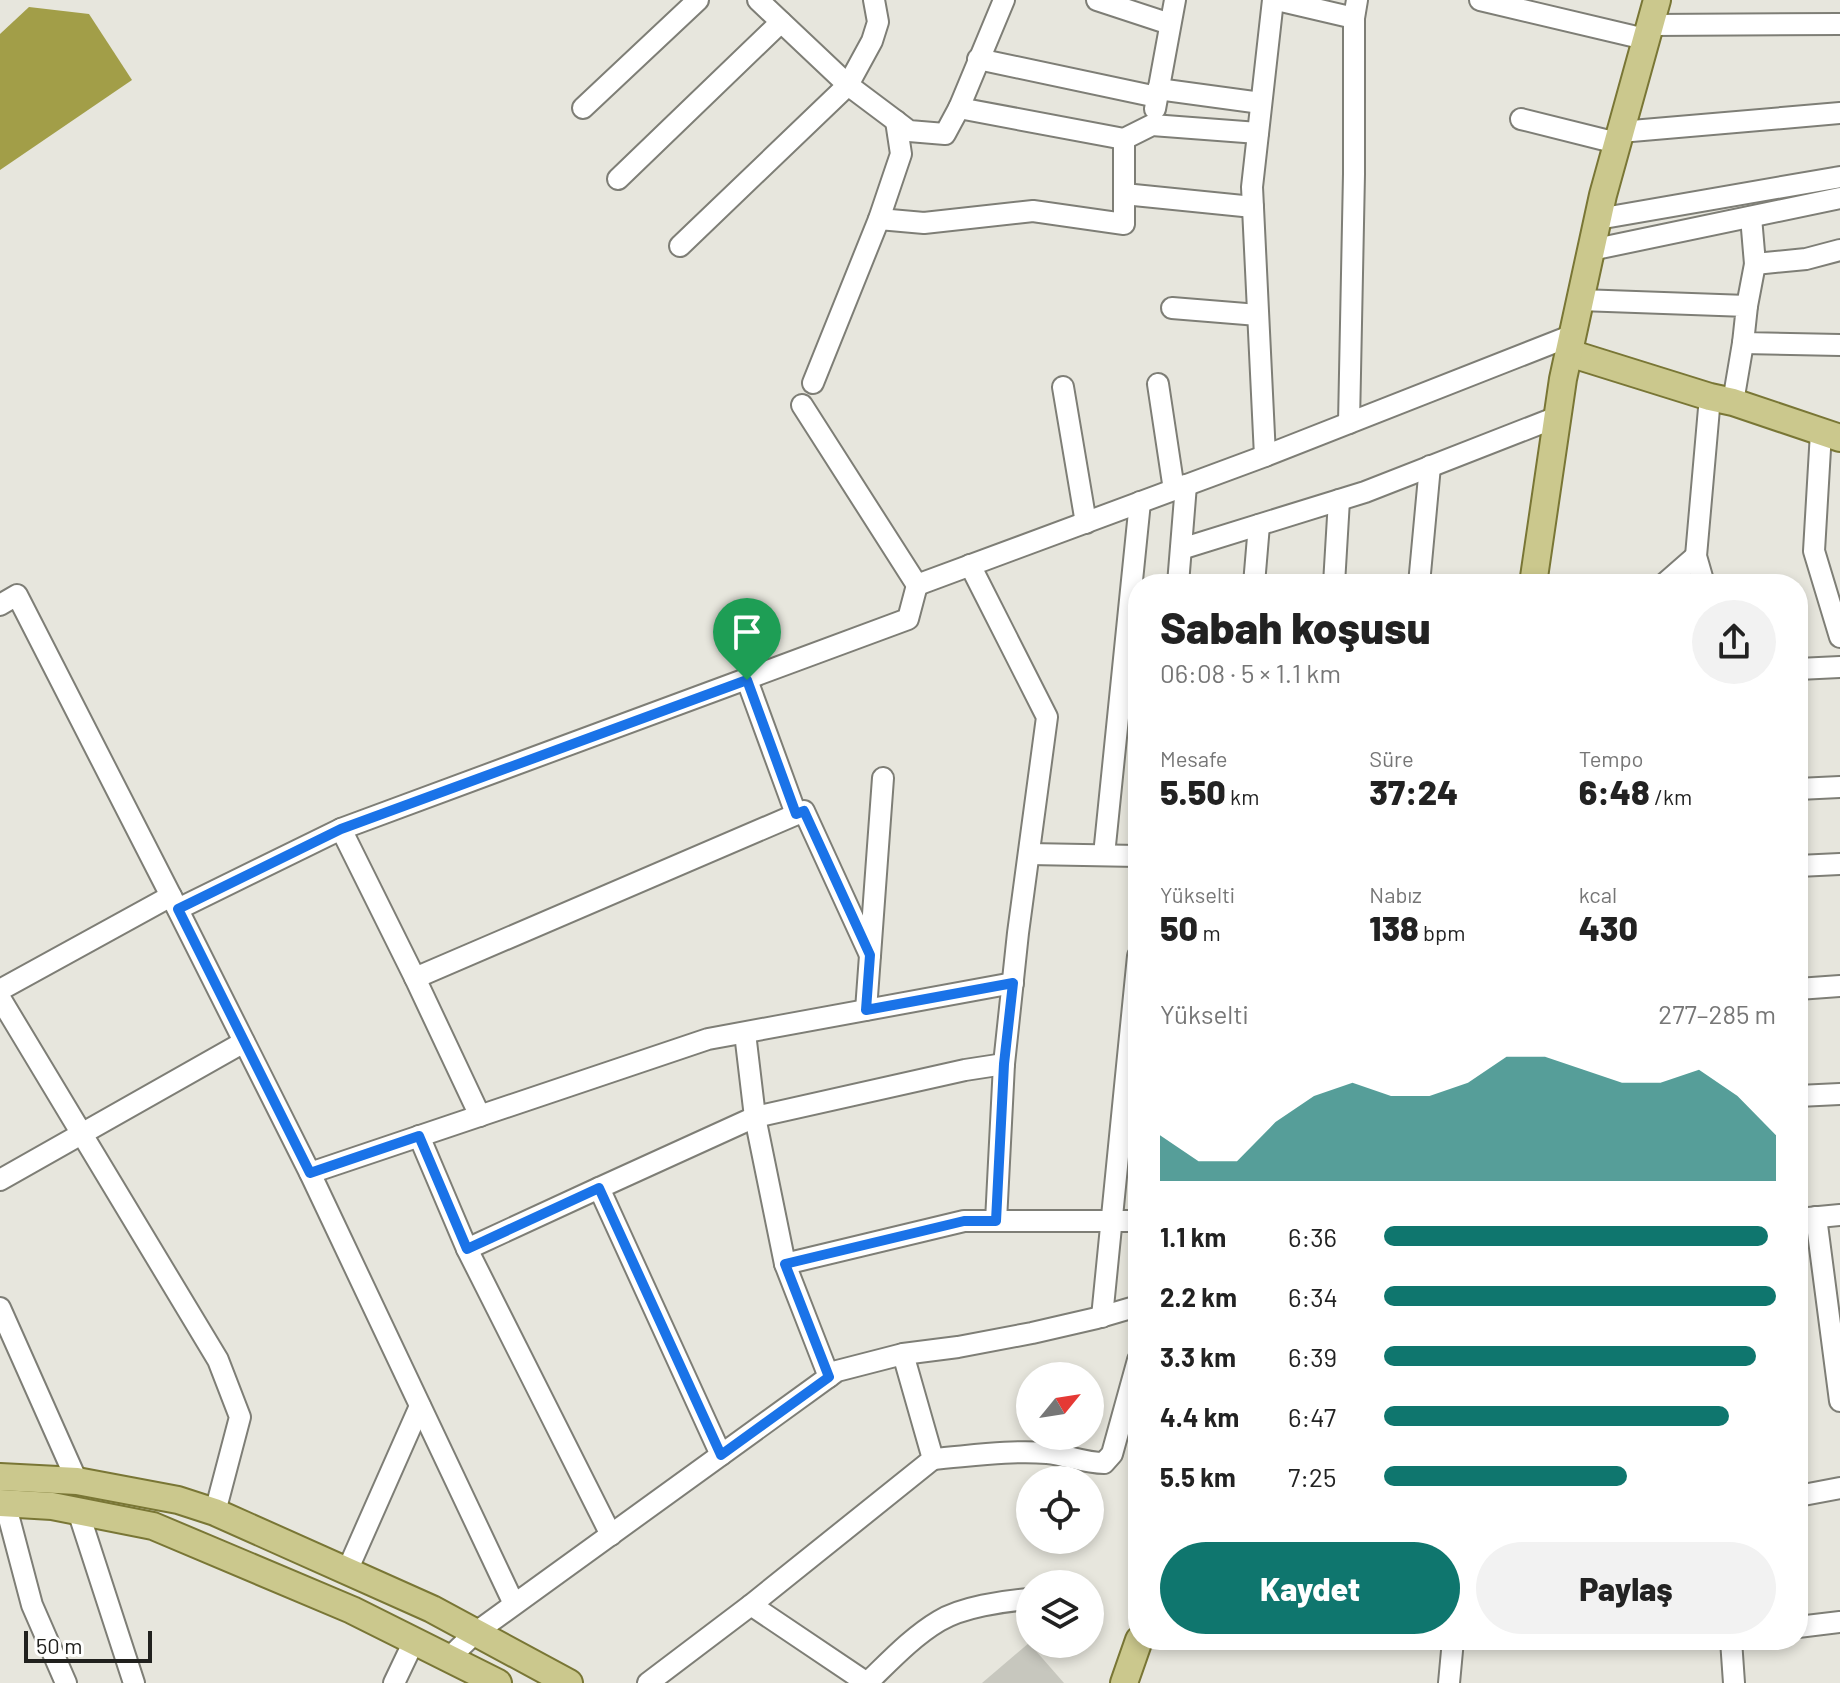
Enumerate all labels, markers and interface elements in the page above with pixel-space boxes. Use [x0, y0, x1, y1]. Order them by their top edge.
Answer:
pin [713, 598, 781, 680]
text: Sabah koşusu [1160, 600, 1431, 653]
button: share [1692, 600, 1776, 684]
icon: arrive [725, 610, 769, 654]
text: 06:08 · 5 × 1.1 km [1160, 657, 1341, 688]
text: Mesafe [1160, 745, 1228, 771]
text: Süre [1369, 745, 1414, 771]
text: Tempo [1579, 745, 1644, 771]
text: 5.50 [1160, 771, 1226, 812]
text: 37:24 [1369, 771, 1458, 812]
text: 6:48 [1579, 771, 1650, 812]
text: km [1226, 783, 1259, 809]
text: /km [1650, 783, 1692, 809]
text: Yükselti [1160, 881, 1235, 907]
text: Nabız [1369, 881, 1422, 907]
text: kcal [1579, 881, 1617, 907]
text: 50 [1160, 907, 1198, 948]
text: 138 [1369, 907, 1419, 948]
text: 430 [1579, 907, 1638, 948]
text: m [1198, 919, 1221, 945]
text: bpm [1419, 919, 1465, 945]
text: Yükselti [1160, 998, 1248, 1029]
text: 277–285 m [1658, 998, 1776, 1029]
text: 1.1 km [1160, 1221, 1226, 1252]
text: 6:36 [1288, 1221, 1337, 1252]
text: 2.2 km [1160, 1281, 1237, 1312]
text: 6:34 [1288, 1281, 1338, 1312]
text: 3.3 km [1160, 1341, 1236, 1372]
text: 6:39 [1288, 1341, 1337, 1372]
north arrow [1016, 1362, 1104, 1450]
map controls [1016, 1362, 1104, 1658]
text: 4.4 km [1160, 1401, 1239, 1432]
text: 6:47 [1288, 1401, 1336, 1432]
text: 5.5 km [1160, 1461, 1236, 1492]
text: 7:25 [1288, 1461, 1336, 1492]
button: locate [1016, 1466, 1104, 1554]
button: Kaydet [1160, 1542, 1460, 1634]
button: Paylaş [1476, 1542, 1776, 1634]
button: layers [1016, 1570, 1104, 1658]
scale bar [24, 1627, 152, 1663]
text: 50 m [36, 1632, 82, 1658]

